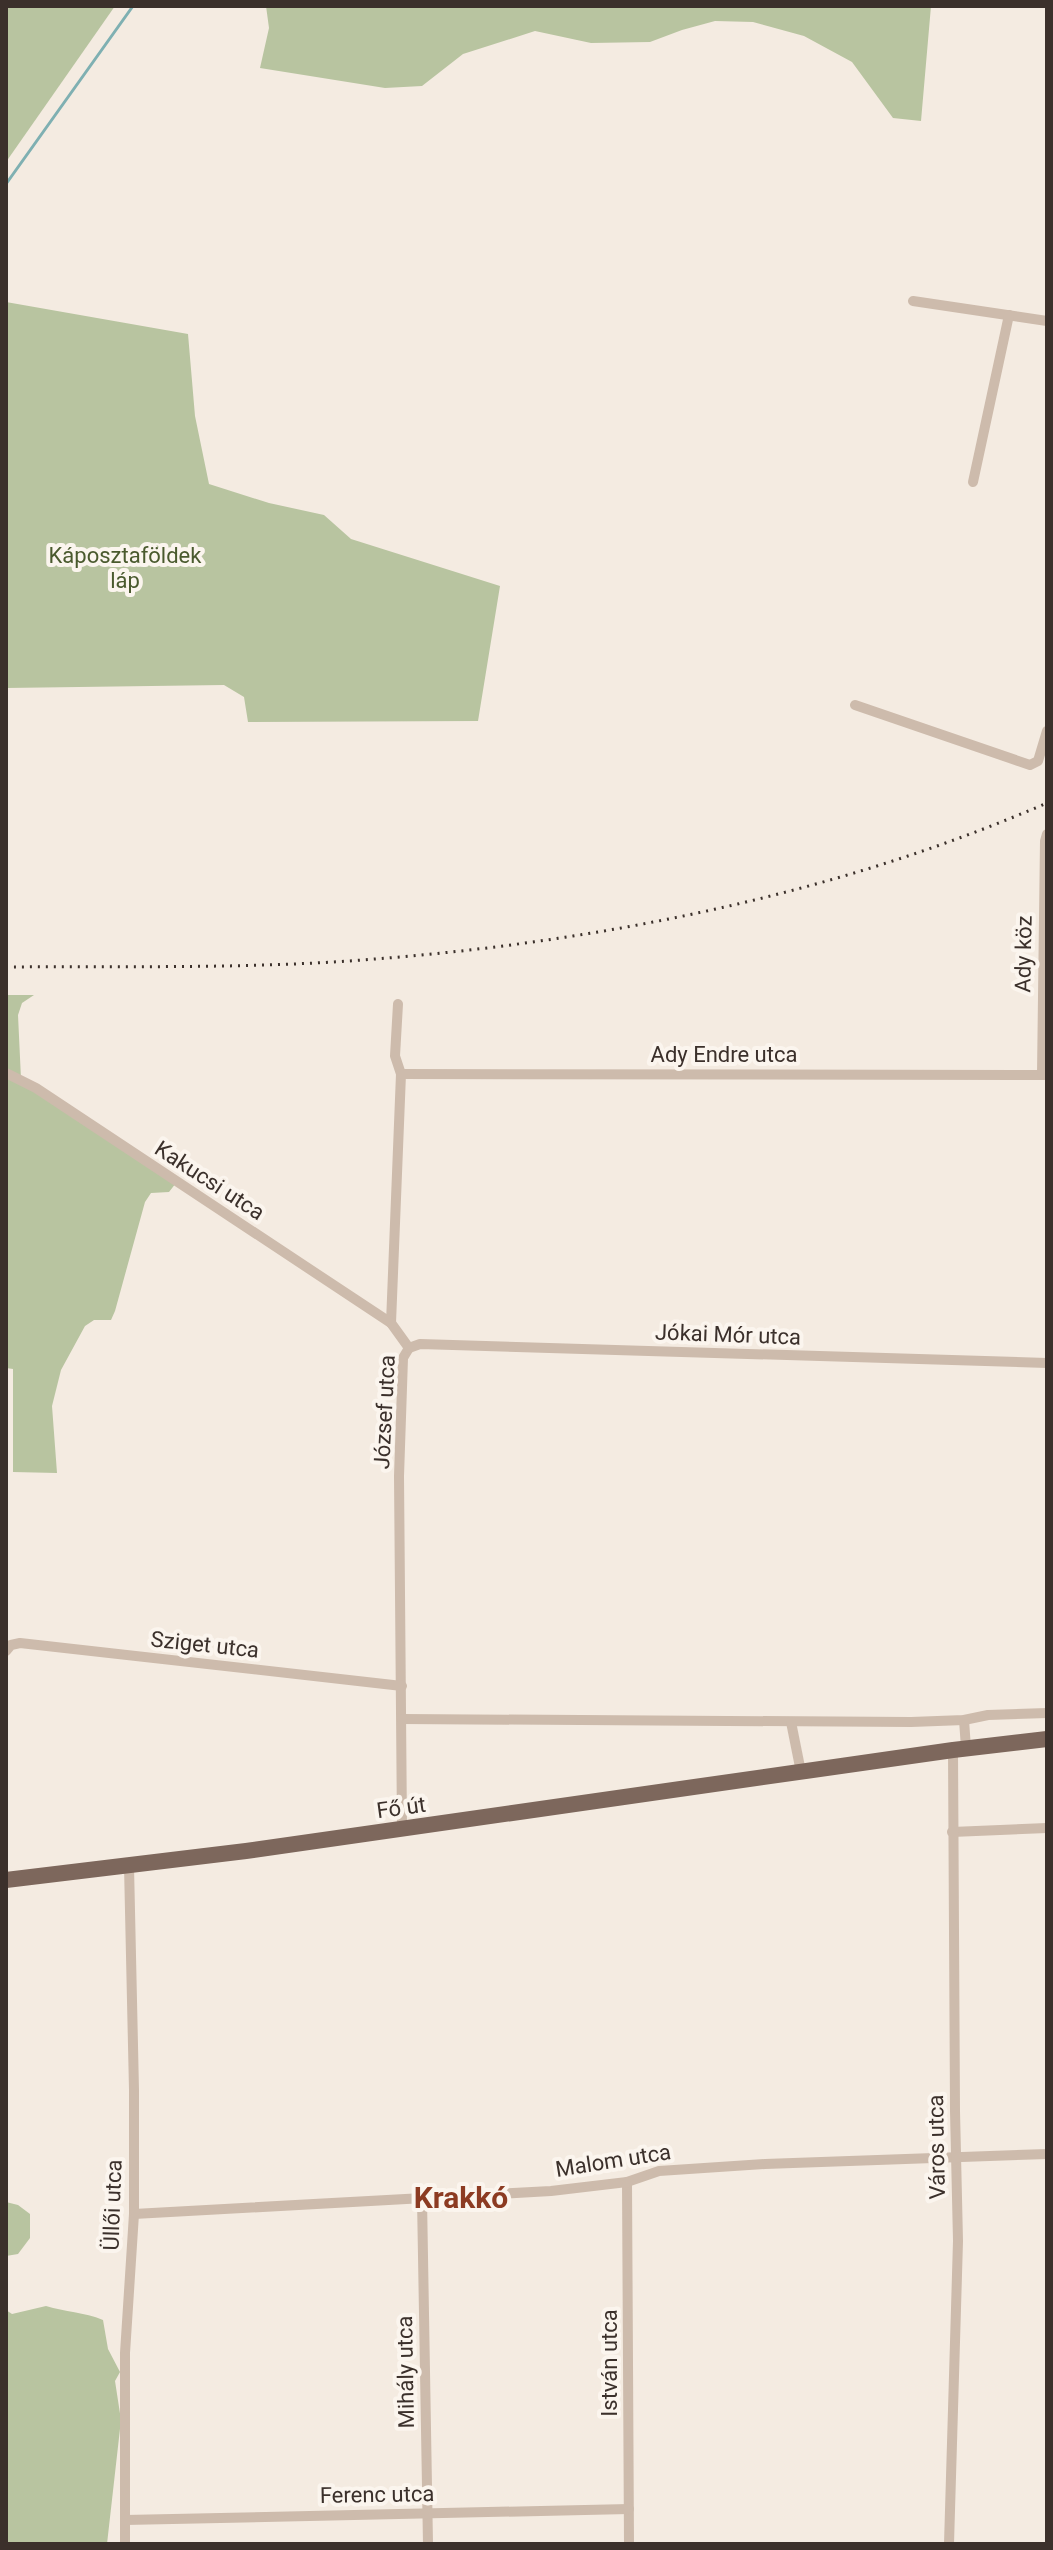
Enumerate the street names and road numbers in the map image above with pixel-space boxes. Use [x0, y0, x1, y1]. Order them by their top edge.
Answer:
street label: Ady köz [1010, 915, 1037, 993]
street label: Ady Endre utca [651, 1042, 797, 1067]
street label: Kakucsi utca [150, 1136, 269, 1225]
street label: Jókai Mór utca [655, 1319, 801, 1350]
street label: József utca [369, 1354, 400, 1470]
street label: Sziget utca [150, 1626, 260, 1663]
street label: Fő út [375, 1792, 427, 1823]
street label: Város utca [923, 2094, 950, 2200]
street label: Malom utca [554, 2139, 673, 2182]
street label: Üllői utca [98, 2159, 127, 2251]
street label: István utca [597, 2309, 622, 2417]
street label: Mihály utca [392, 2315, 419, 2429]
street label: Ferenc utca [320, 2481, 434, 2508]

